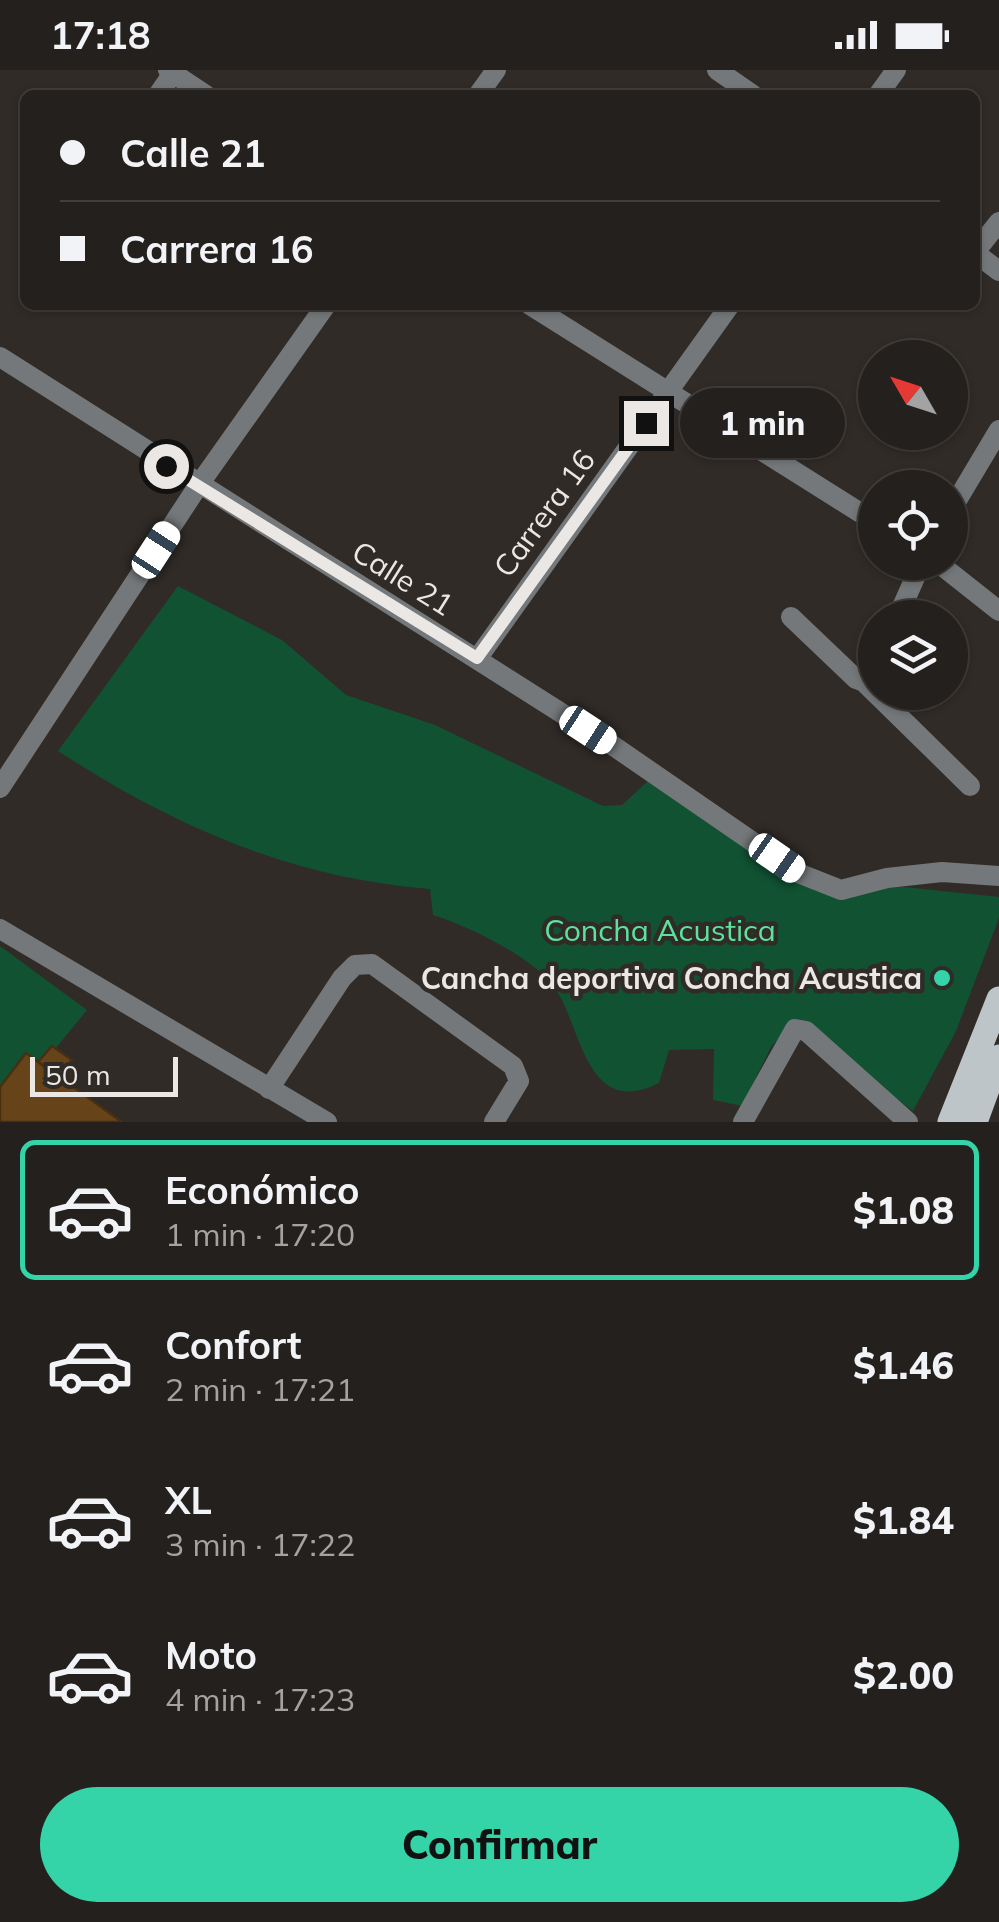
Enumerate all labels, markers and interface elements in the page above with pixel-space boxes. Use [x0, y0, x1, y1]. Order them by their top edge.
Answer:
text: 17:18 [50, 11, 151, 59]
text: Calle 21 [120, 129, 266, 177]
text: Carrera 16 [120, 225, 314, 273]
north arrow [858, 340, 968, 450]
map controls [858, 340, 968, 710]
callout: 1 min [681, 388, 846, 458]
route end [624, 401, 669, 446]
text: 1 min [720, 403, 805, 443]
street label: Carrera 16 [485, 442, 603, 584]
route start [144, 444, 189, 489]
button: locate [858, 470, 968, 580]
car [127, 517, 185, 583]
street label: Calle 21 [345, 532, 461, 624]
button: layers [858, 600, 968, 710]
car [555, 701, 621, 759]
car [744, 829, 810, 887]
park label: Concha Acustica [544, 911, 776, 949]
place label: Cancha deportiva Concha Acustica [421, 959, 922, 997]
marker: Cancha deportiva Concha Acustica [931, 967, 953, 989]
scale bar [30, 1052, 178, 1096]
text: 50 m [45, 1057, 111, 1092]
icon: car [45, 1165, 135, 1255]
text: Económico [165, 1166, 360, 1214]
text: $1.08 [853, 1186, 954, 1234]
text: 1 min · 17:20 [165, 1214, 355, 1254]
icon: car [45, 1320, 135, 1410]
text: Confort [165, 1321, 302, 1369]
text: $1.46 [853, 1341, 954, 1389]
text: 2 min · 17:21 [165, 1369, 355, 1409]
icon: car [45, 1475, 135, 1565]
text: XL [165, 1476, 212, 1524]
text: $1.84 [853, 1496, 954, 1544]
text: 3 min · 17:22 [165, 1524, 355, 1564]
icon: car [45, 1630, 135, 1720]
text: Moto [165, 1631, 257, 1679]
text: $2.00 [853, 1651, 954, 1699]
text: 4 min · 17:23 [165, 1679, 355, 1719]
button: Confirmar [40, 1787, 959, 1902]

